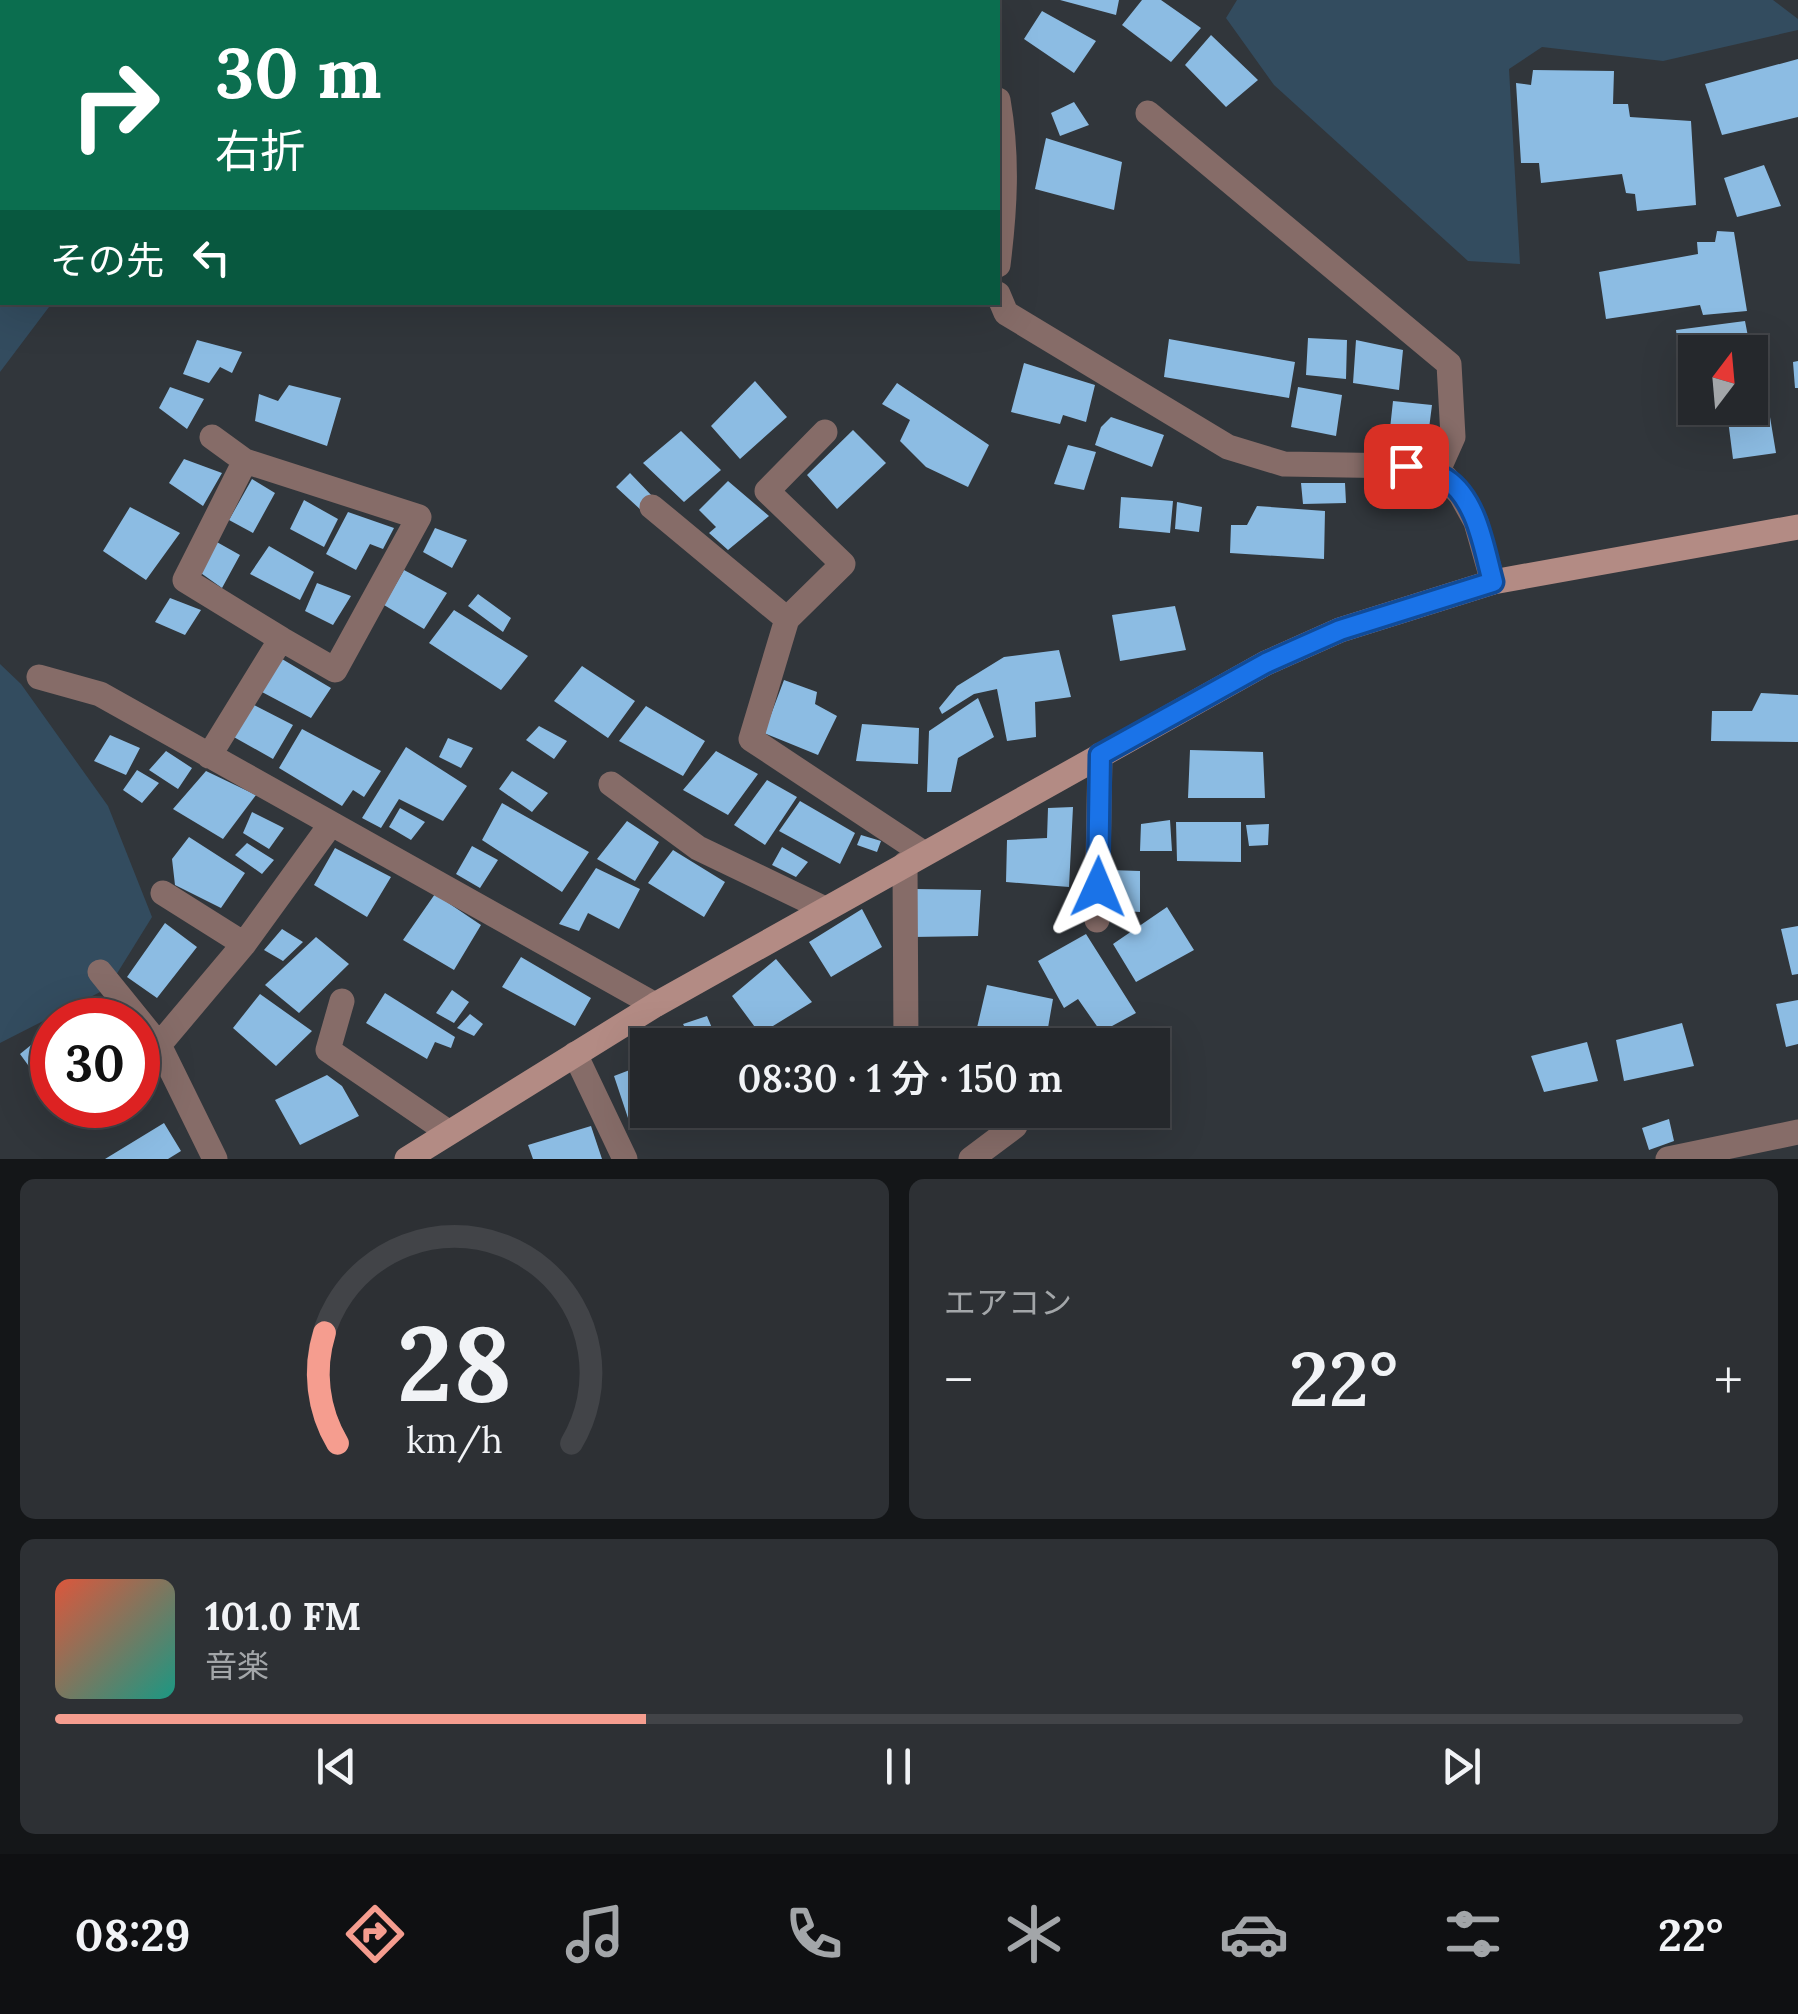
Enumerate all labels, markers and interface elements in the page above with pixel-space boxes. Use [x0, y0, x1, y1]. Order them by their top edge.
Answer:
text: 30 m [215, 28, 382, 117]
icon: right [50, 40, 180, 170]
text: 右折 [215, 122, 305, 179]
icon: left [184, 230, 239, 285]
text: その先 [50, 236, 164, 284]
north arrow [1678, 335, 1768, 425]
map controls [1678, 335, 1768, 425]
pin [1364, 424, 1449, 509]
icon: arrive [1379, 439, 1434, 494]
position arrow [1046, 835, 1150, 939]
speed limit sign: 30 [30, 998, 160, 1128]
text: 08:30 · 1 分 · 150 m [737, 1054, 1063, 1102]
text: エアコン [944, 1282, 1072, 1323]
text: 28 [397, 1296, 512, 1429]
text: 22° [1289, 1331, 1398, 1427]
text: − [944, 1345, 973, 1415]
text: + [1714, 1345, 1743, 1415]
text: km/h [406, 1417, 503, 1463]
text: 101.0 FM [205, 1592, 361, 1640]
text: 音楽 [205, 1645, 269, 1686]
icon: previous [309, 1739, 364, 1794]
icon: pause [871, 1739, 926, 1794]
icon: next [1434, 1739, 1489, 1794]
icon: directions [340, 1899, 410, 1969]
icon: music [560, 1899, 630, 1969]
icon: phone [779, 1899, 849, 1969]
icon: climate [999, 1899, 1069, 1969]
icon: car [1219, 1899, 1289, 1969]
icon: filters [1438, 1899, 1508, 1969]
text: 08:29 [75, 1906, 190, 1963]
text: 22° [1658, 1906, 1723, 1963]

